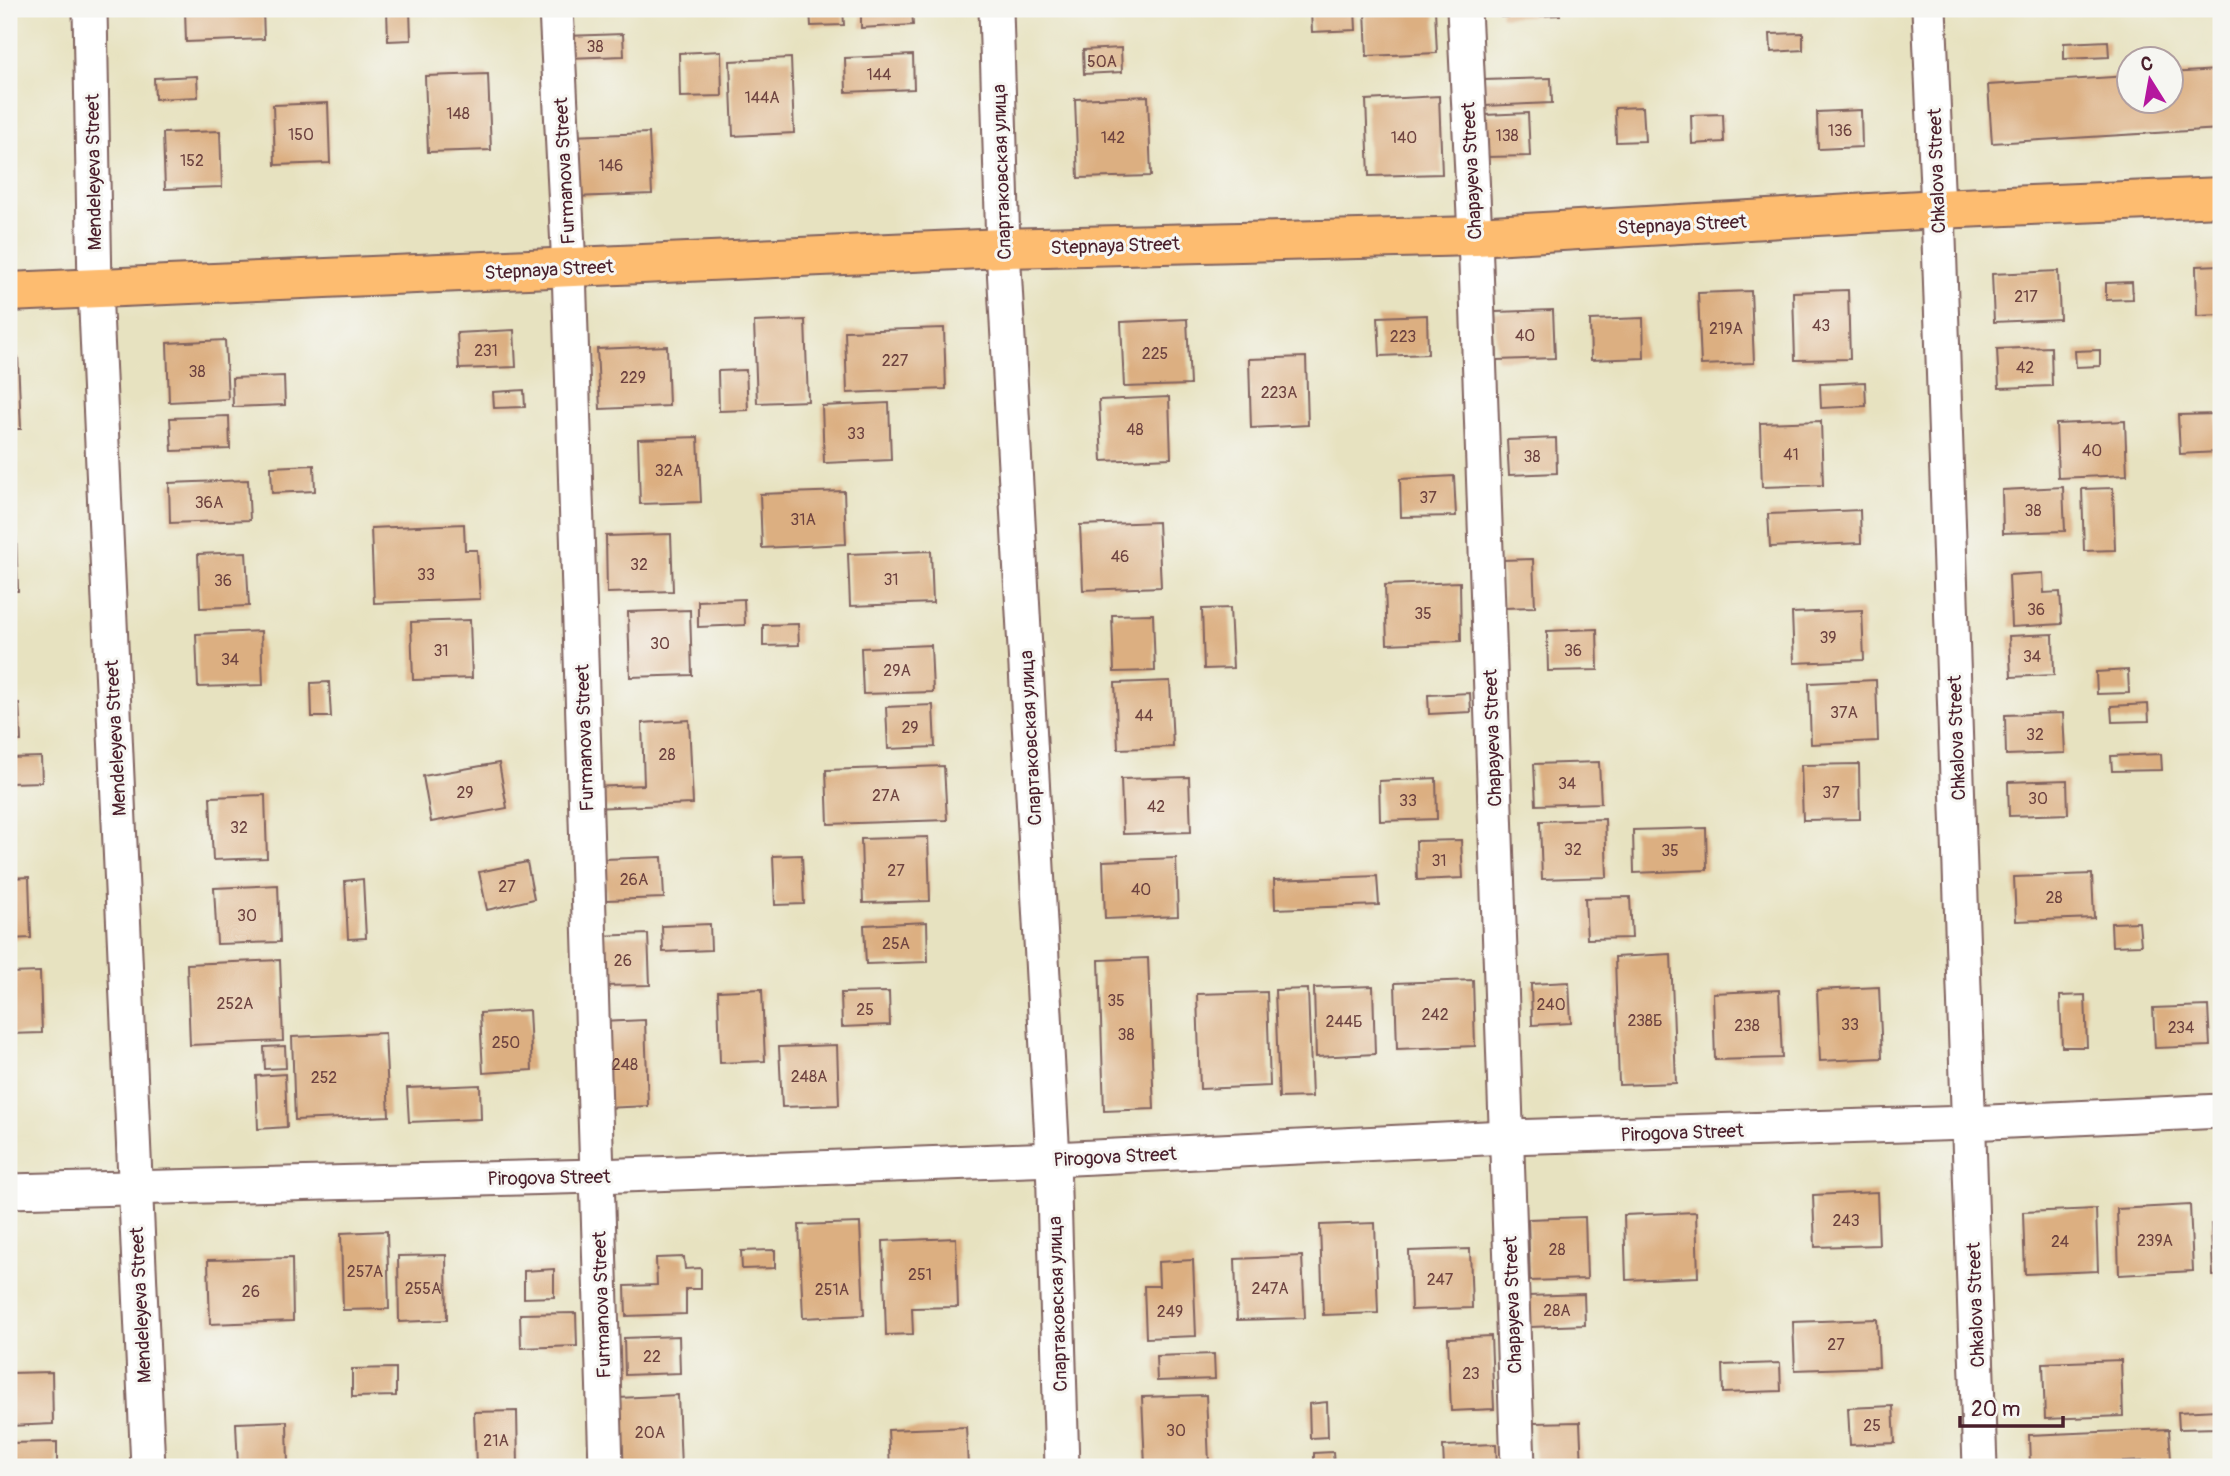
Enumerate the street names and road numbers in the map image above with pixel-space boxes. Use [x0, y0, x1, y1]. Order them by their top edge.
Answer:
street label: Спартаковская улица [987, 84, 1017, 260]
street label: Mendeleyeva Street [81, 93, 107, 250]
street label: Furmanova Street [549, 96, 581, 245]
street label: Chapayeva Street [1456, 101, 1488, 240]
street label: Chkalova Street [1923, 108, 1951, 234]
street label: Stepnaya Street [1617, 210, 1748, 240]
street label: Stepnaya Street [1050, 232, 1180, 260]
street label: Stepnaya Street [484, 255, 615, 285]
street label: Спартаковская улица [1014, 649, 1048, 826]
street label: Mendeleyeva Street [100, 659, 132, 817]
street label: Furmanova Street [570, 664, 600, 812]
street label: Chapayeva Street [1479, 668, 1507, 807]
street label: Chkalova Street [1943, 675, 1971, 801]
street label: Pirogova Street [1620, 1119, 1744, 1147]
street label: Pirogova Street [1053, 1142, 1178, 1172]
street label: Pirogova Street [487, 1165, 611, 1191]
street label: Спартаковская улица [1043, 1216, 1073, 1392]
street label: Mendeleyeva Street [125, 1226, 157, 1384]
street label: Furmanova Street [587, 1231, 617, 1379]
street label: Chapayeva Street [1499, 1235, 1527, 1374]
street label: Chkalova Street [1962, 1242, 1990, 1368]

